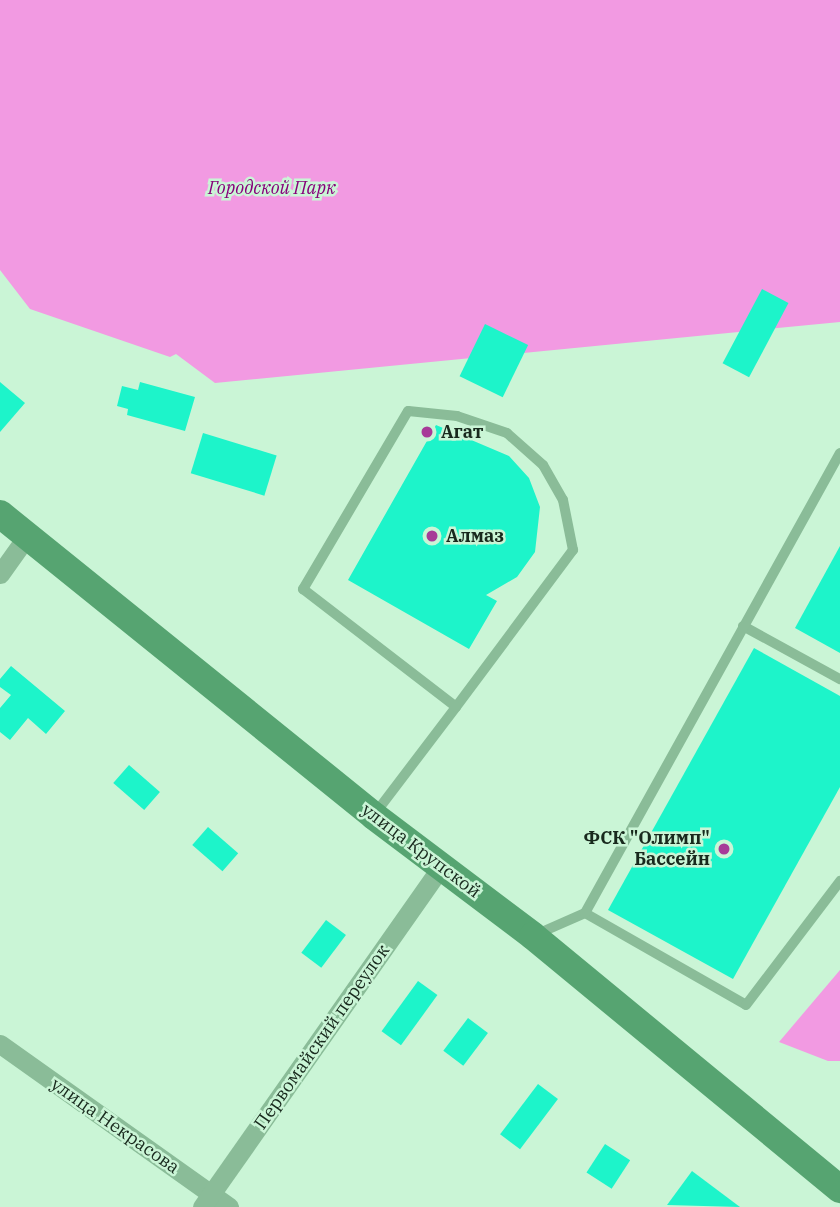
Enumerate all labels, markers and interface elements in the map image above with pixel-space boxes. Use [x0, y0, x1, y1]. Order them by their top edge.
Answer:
park label: Городской Парк [208, 177, 336, 199]
place label: Агат [441, 421, 483, 443]
marker: Агат [419, 424, 435, 440]
place label: Алмаз [446, 525, 504, 547]
marker: Алмаз [424, 528, 440, 544]
street label: улица Крупской [357, 799, 485, 903]
place label: ФСК "Олимп" Бассейн [583, 828, 710, 870]
marker: ФСК "Олимп" Бассейн [716, 841, 732, 857]
street label: Первомайский переулок [250, 940, 394, 1134]
street label: улица Некрасова [47, 1074, 183, 1178]

